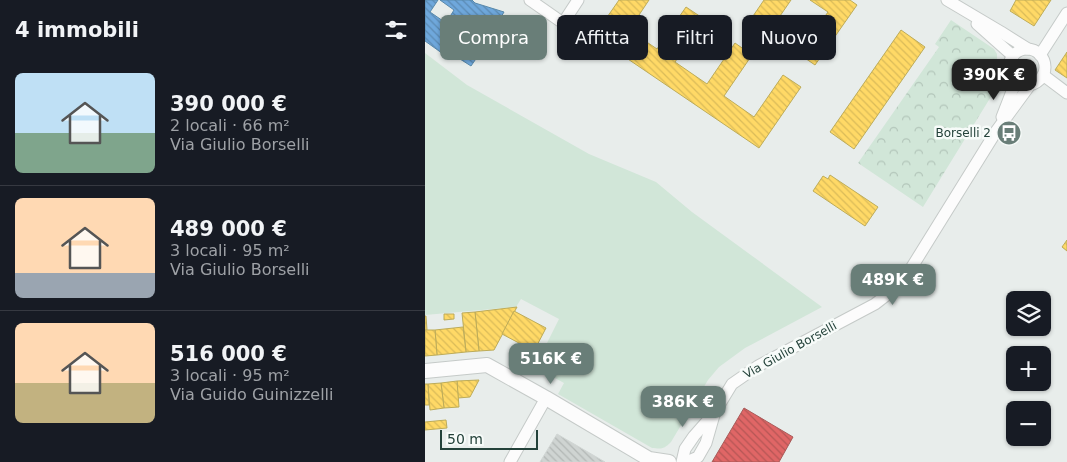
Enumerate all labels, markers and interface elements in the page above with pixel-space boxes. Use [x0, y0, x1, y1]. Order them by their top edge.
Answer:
chip: Compra [440, 15, 547, 60]
chip: Affitta [557, 15, 648, 60]
chip: Filtri [658, 15, 732, 60]
chip: Nuovo [742, 15, 836, 60]
icon: filters [382, 16, 410, 44]
text: 4 immobili [15, 18, 139, 42]
pin: 390K € [953, 58, 1035, 101]
text: 390K € [963, 65, 1025, 84]
text: 390 000 € [170, 92, 287, 116]
icon: home [55, 93, 115, 153]
text: 2 locali · 66 m² [170, 116, 290, 135]
bus stop icon: Borselli 2 [996, 120, 1022, 146]
place label: Borselli 2 [935, 126, 991, 140]
text: Via Giulio Borselli [170, 135, 310, 154]
text: 489 000 € [170, 217, 287, 241]
icon: home [55, 218, 115, 278]
text: 3 locali · 95 m² [170, 241, 290, 260]
text: Via Giulio Borselli [170, 260, 310, 279]
pin: 489K € [852, 264, 934, 306]
text: 489K € [862, 270, 924, 289]
map controls [1006, 291, 1051, 446]
button: layers [1006, 291, 1051, 336]
street label: Via Giulio Borselli [741, 319, 839, 381]
text: 516 000 € [170, 342, 287, 366]
pin: 516K € [510, 342, 592, 385]
icon: home [55, 343, 115, 403]
button: + [1006, 346, 1051, 391]
text: 516K € [520, 349, 582, 368]
text: 3 locali · 95 m² [170, 366, 290, 385]
text: Via Guido Guinizzelli [170, 385, 334, 404]
pin: 386K € [642, 386, 724, 428]
text: 386K € [652, 392, 714, 411]
button: − [1006, 401, 1051, 446]
scale bar [440, 427, 537, 450]
text: 50 m [447, 431, 483, 447]

